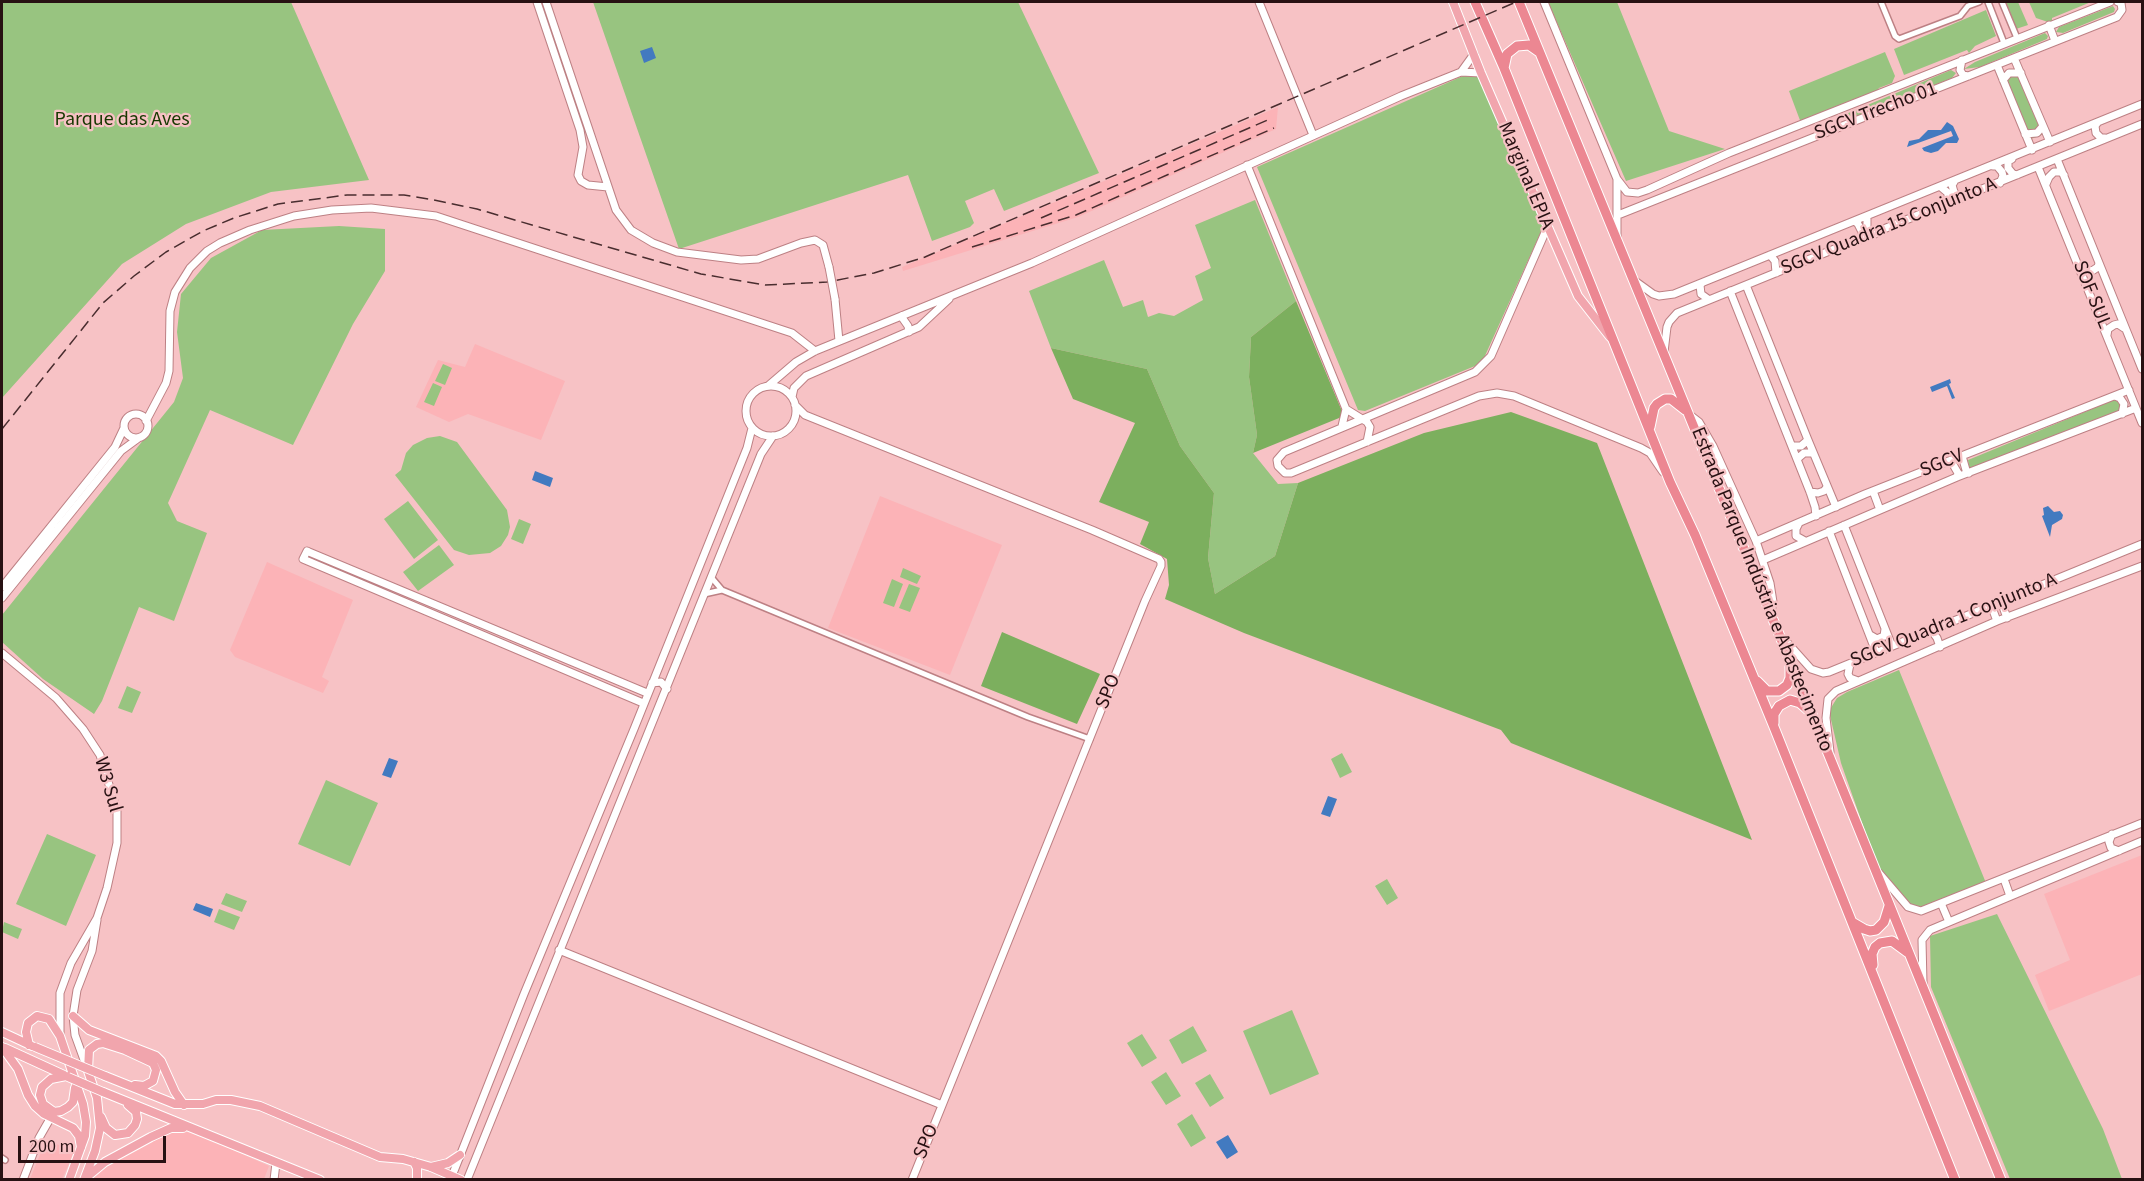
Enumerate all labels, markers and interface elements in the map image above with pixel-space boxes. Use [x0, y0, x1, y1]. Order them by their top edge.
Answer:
street label: SGCV Trecho 01 [1811, 78, 1941, 146]
park label: Parque das Aves [54, 109, 190, 133]
street label: Marginal EPIA [1492, 119, 1558, 233]
street label: SGCV Quadra 15 Conjunto A [1778, 173, 2000, 281]
street label: SOF SUL [2067, 258, 2115, 332]
street label: Estrada Parque Indústria e Abastecimento [1685, 424, 1837, 756]
street label: SGCV [1917, 445, 1967, 483]
street label: SGCV Quadra 1 Conjunto A [1847, 569, 2061, 673]
street label: SPO [1091, 671, 1127, 713]
street label: W3 Sul [88, 755, 126, 815]
street label: SPO [909, 1121, 945, 1163]
scale bar [21, 1124, 170, 1162]
text: 200 m [29, 1134, 74, 1159]

